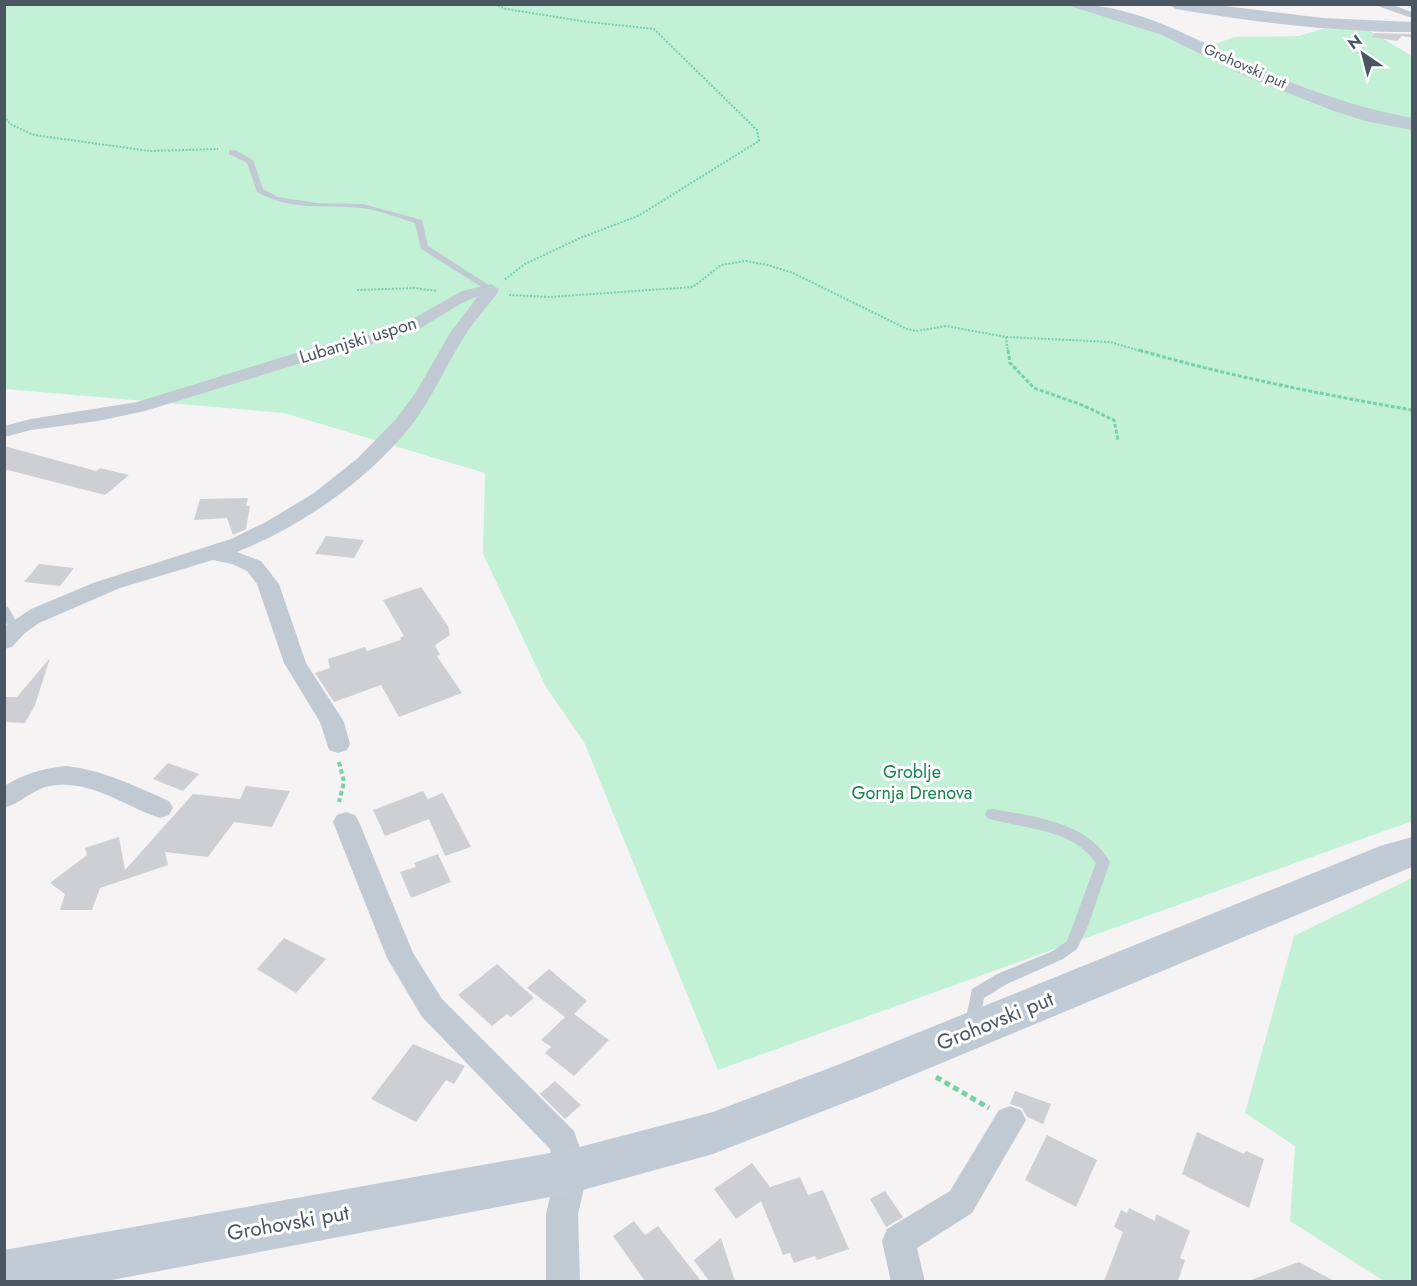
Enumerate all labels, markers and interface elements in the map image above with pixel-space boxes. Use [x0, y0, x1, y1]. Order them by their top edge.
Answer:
north arrow [1333, 24, 1393, 84]
text: N [1343, 29, 1366, 55]
street label: Grohovski put [1200, 38, 1290, 94]
street label: Lubanjski uspon [296, 310, 420, 370]
park label: Groblje Gornja Drenova [852, 759, 972, 806]
street label: Grohovski put [932, 984, 1058, 1058]
street label: Grohovski put [225, 1198, 351, 1248]

